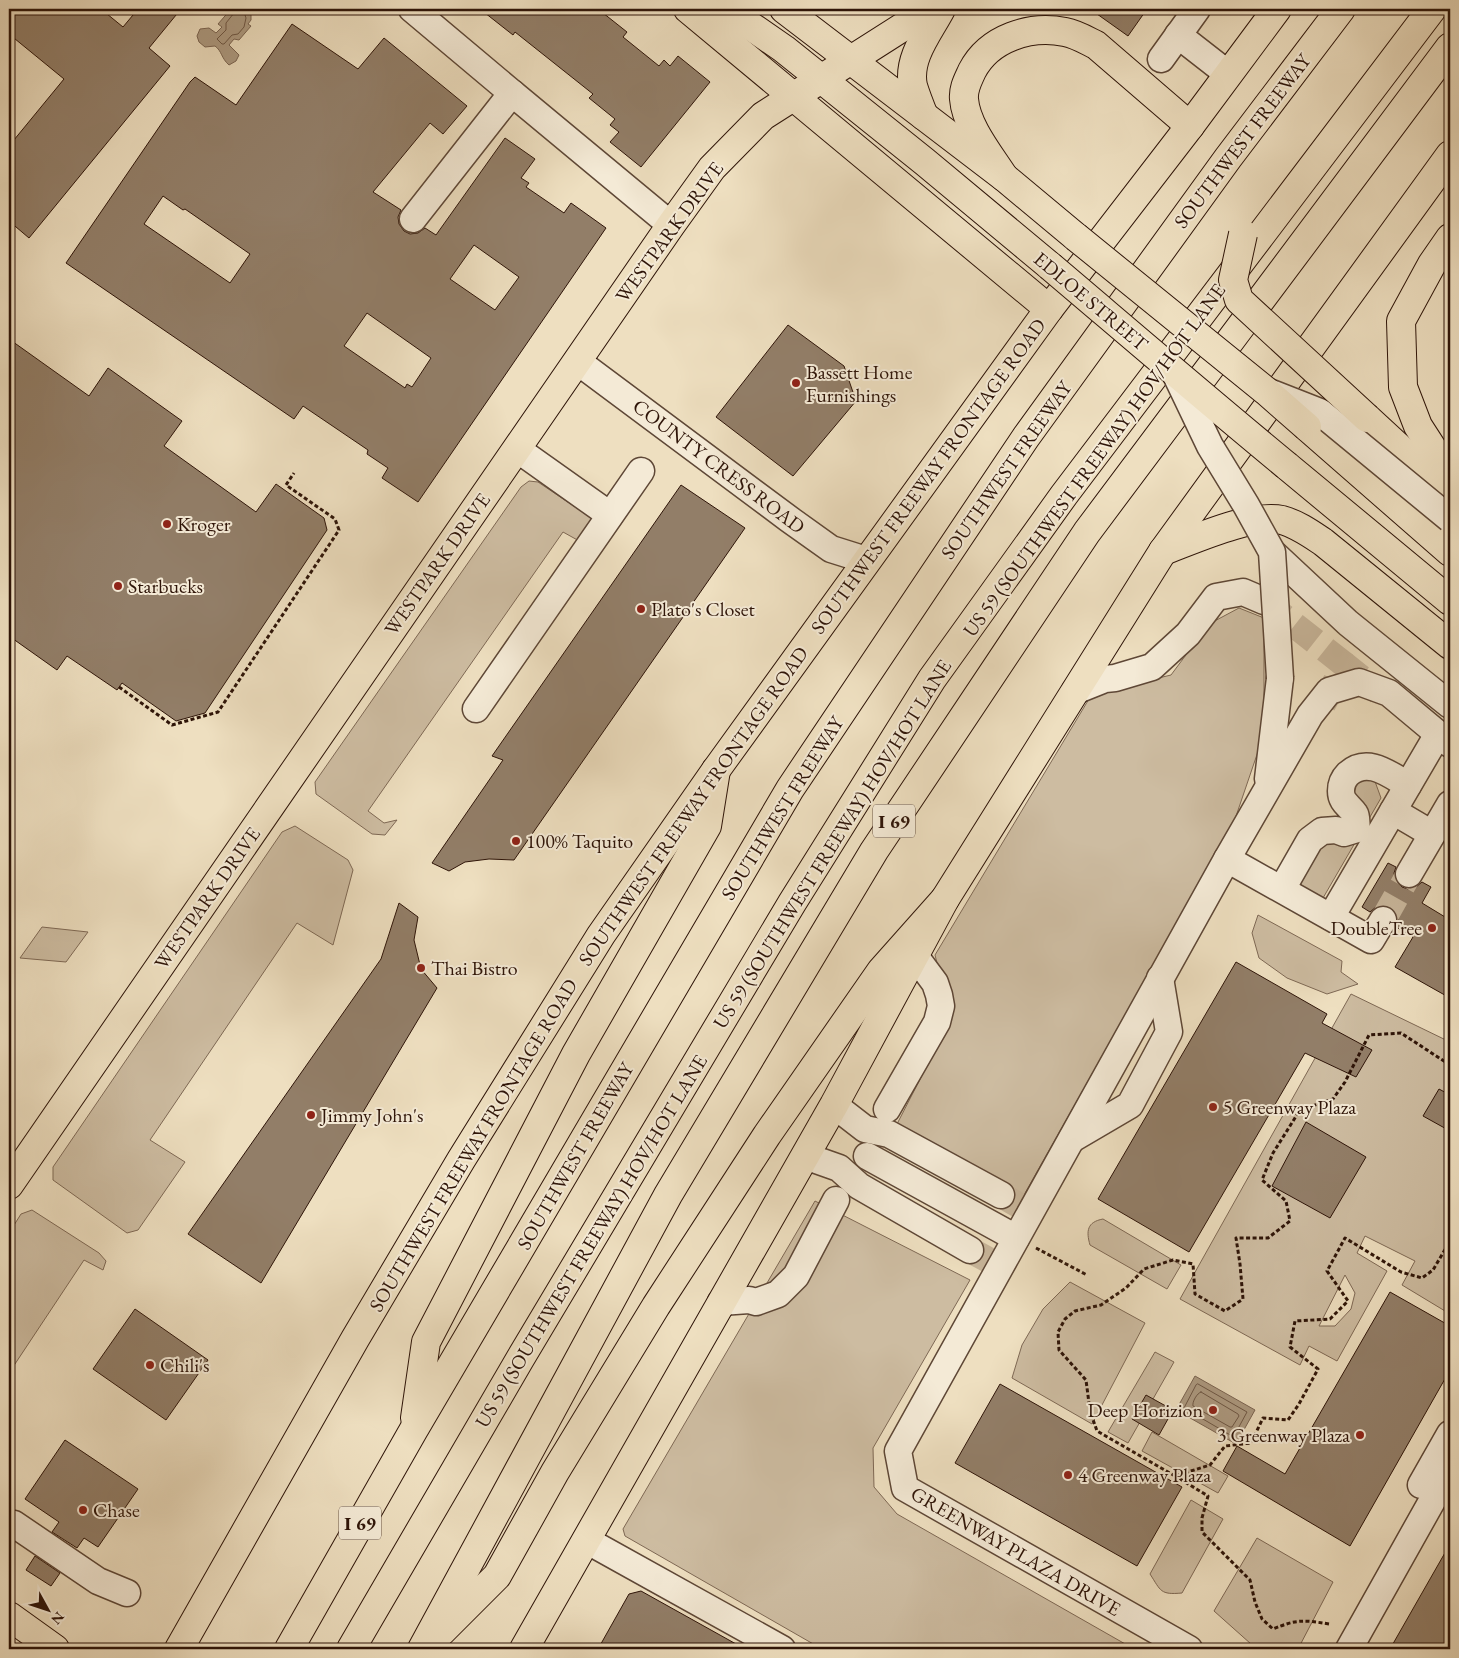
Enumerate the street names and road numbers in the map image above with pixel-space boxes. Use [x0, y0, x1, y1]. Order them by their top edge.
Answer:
street label: SOUTHWEST FREEWAY [1168, 47, 1317, 233]
street label: WESTPARK DRIVE [609, 156, 729, 308]
street label: EDLOE STREET [1028, 246, 1154, 357]
street label: US 59 (SOUTHWEST FREEWAY) HOV/HOT LANE [958, 279, 1230, 641]
street label: SOUTHWEST FREEWAY FRONTAGE ROAD [805, 313, 1051, 639]
street label: SOUTHWEST FREEWAY [935, 376, 1077, 564]
street label: COUNTY CRESS ROAD [628, 393, 810, 539]
street label: WESTPARK DRIVE [378, 488, 496, 640]
street label: SOUTHWEST FREEWAY FRONTAGE ROAD [573, 642, 813, 970]
street label: US 59 (SOUTHWEST FREEWAY) HOV/HOT LANE [707, 654, 957, 1034]
street label: SOUTHWEST FREEWAY [716, 712, 848, 904]
road number: I 69 [873, 804, 915, 838]
street label: WESTPARK DRIVE [148, 822, 266, 974]
street label: SOUTHWEST FREEWAY FRONTAGE ROAD [364, 974, 582, 1316]
street label: US 59 (SOUTHWEST FREEWAY) HOV/HOT LANE [469, 1050, 713, 1432]
street label: SOUTHWEST FREEWAY [512, 1058, 638, 1254]
street label: GREENWAY PLAZA DRIVE [906, 1480, 1126, 1622]
road number: I 69 [339, 1506, 381, 1540]

